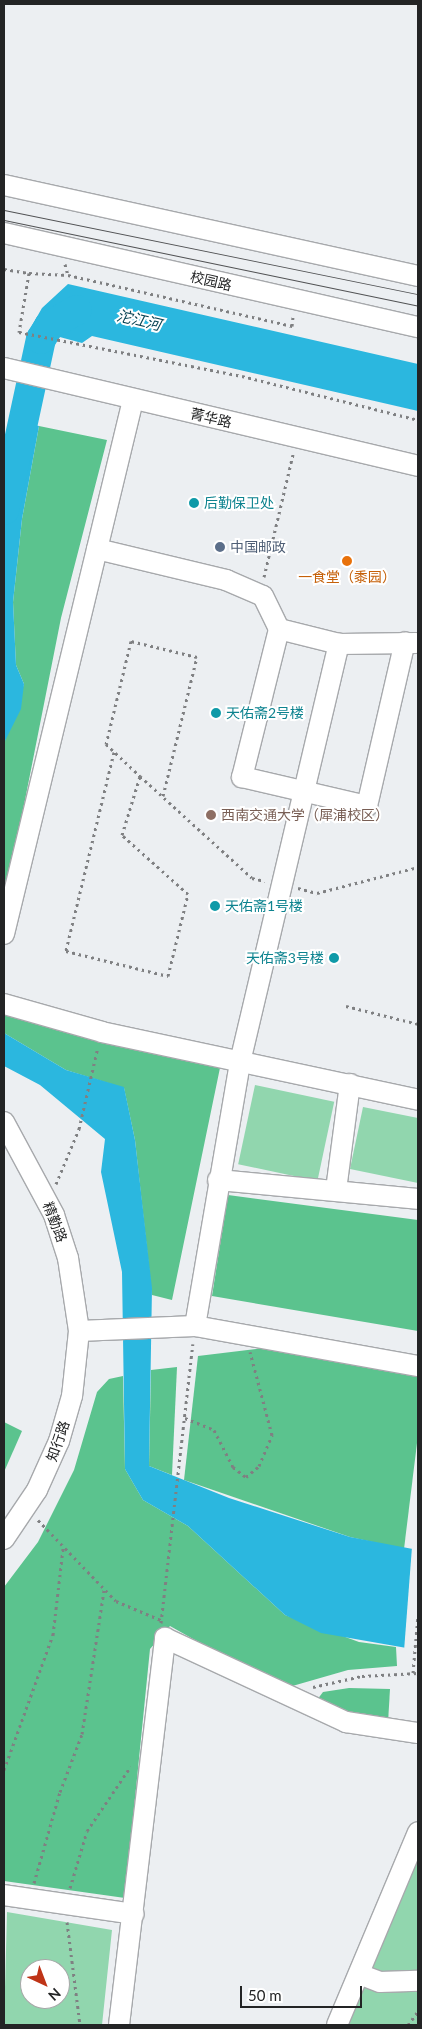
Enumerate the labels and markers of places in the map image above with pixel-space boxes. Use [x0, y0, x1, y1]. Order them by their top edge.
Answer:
place label: 后勤保卫处 [204, 495, 274, 511]
marker: 后勤保卫处 [188, 497, 200, 509]
place label: 中国邮政 [230, 539, 286, 555]
marker: 中国邮政 [214, 541, 226, 553]
marker: 一食堂（黍园） [341, 555, 353, 567]
place label: 一食堂（黍园） [298, 569, 396, 585]
place label: 天佑斋2号楼 [226, 705, 304, 721]
marker: 天佑斋2号楼 [210, 707, 222, 719]
place label: 西南交通大学（犀浦校区） [221, 807, 389, 823]
marker: 西南交通大学（犀浦校区） [205, 809, 217, 821]
place label: 天佑斋1号楼 [225, 898, 303, 914]
marker: 天佑斋1号楼 [209, 900, 221, 912]
place label: 天佑斋3号楼 [246, 950, 324, 966]
marker: 天佑斋3号楼 [328, 952, 340, 964]

